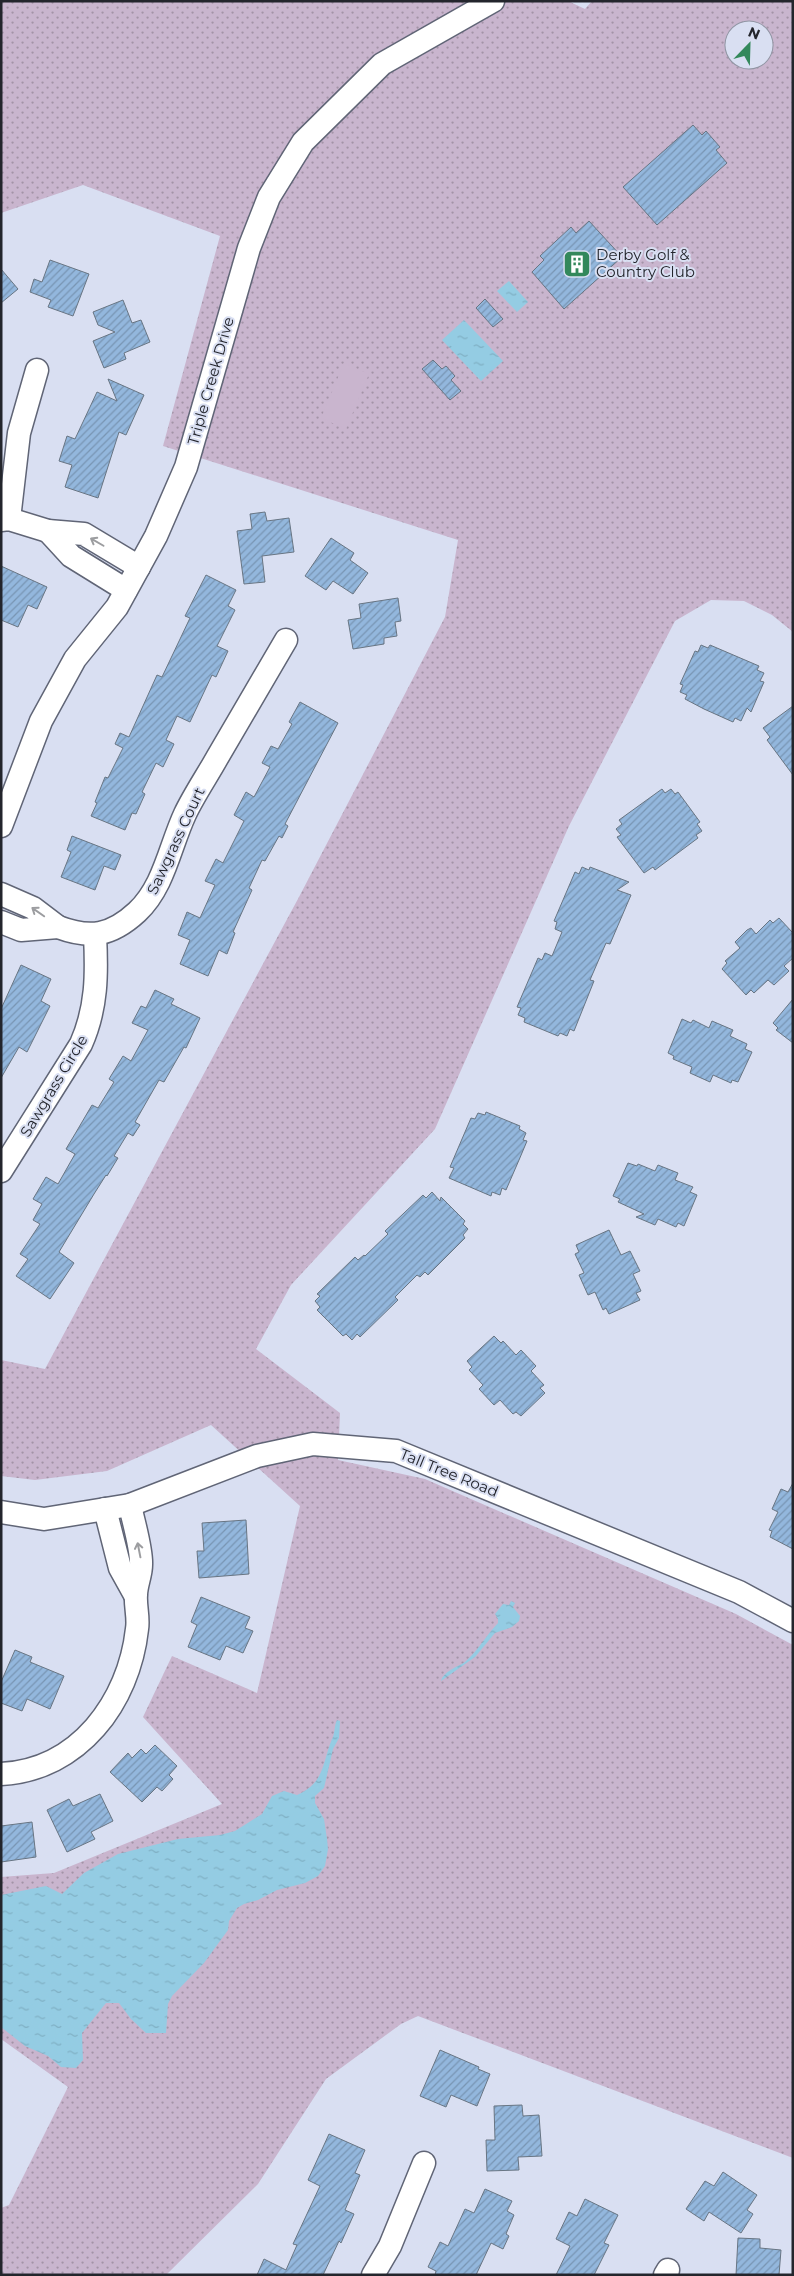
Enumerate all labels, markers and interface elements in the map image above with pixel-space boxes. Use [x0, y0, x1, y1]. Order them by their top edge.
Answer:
north arrow [724, 20, 774, 70]
text: N [745, 23, 763, 44]
place label: Derby Golf & Country Club [596, 245, 695, 281]
building icon: Derby Golf & Country Club [562, 249, 592, 279]
street label: Triple Creek Drive [183, 315, 238, 447]
one-way arrow [91, 537, 105, 547]
street label: Sawgrass Court [142, 784, 209, 897]
one-way arrow [31, 907, 45, 917]
street label: Sawgrass Circle [16, 1031, 92, 1140]
street label: Tall Tree Road [397, 1444, 501, 1501]
one-way arrow [133, 1542, 143, 1558]

